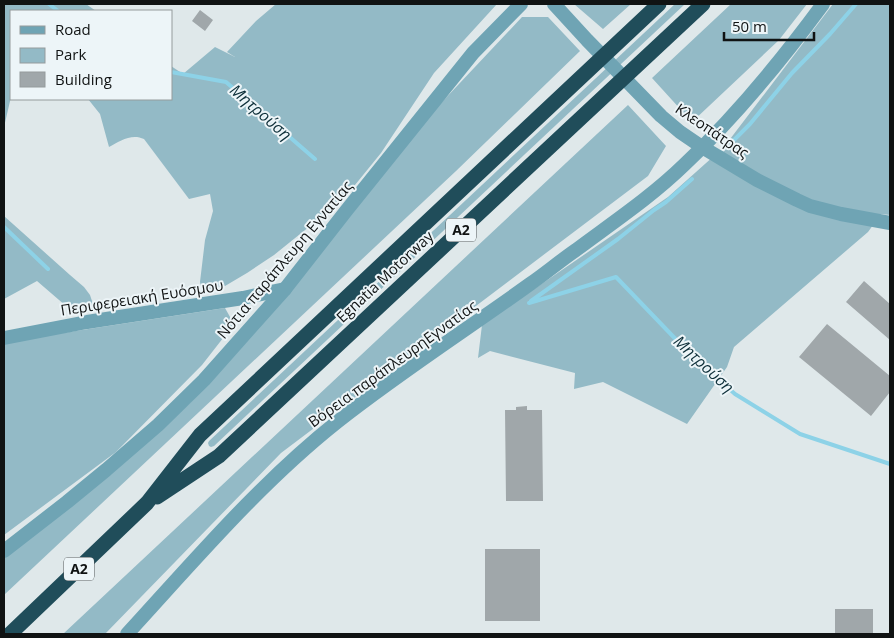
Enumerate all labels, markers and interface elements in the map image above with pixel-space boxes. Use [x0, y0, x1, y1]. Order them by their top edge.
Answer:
legend [10, 10, 172, 100]
scale bar [724, 10, 814, 42]
text: 50 m [732, 16, 767, 36]
text: Road [55, 19, 91, 39]
text: Park [55, 44, 86, 64]
text: Building [55, 69, 112, 89]
water label: Μητρούση [225, 79, 297, 145]
street label: Κλεοπάτρας [672, 98, 753, 162]
street label: Νότια παράπλευρη Εγνατίας [212, 176, 356, 343]
road number: Α2 [446, 218, 476, 242]
street label: Egnatia Motorway [331, 226, 438, 327]
street label: Περιφερειακή Ευόσμου [59, 274, 225, 320]
street label: Βόρεια παράπλευρηΕγνατίας [304, 295, 481, 431]
water label: Μητρούση [669, 330, 739, 398]
road number: Α2 [64, 558, 94, 580]

